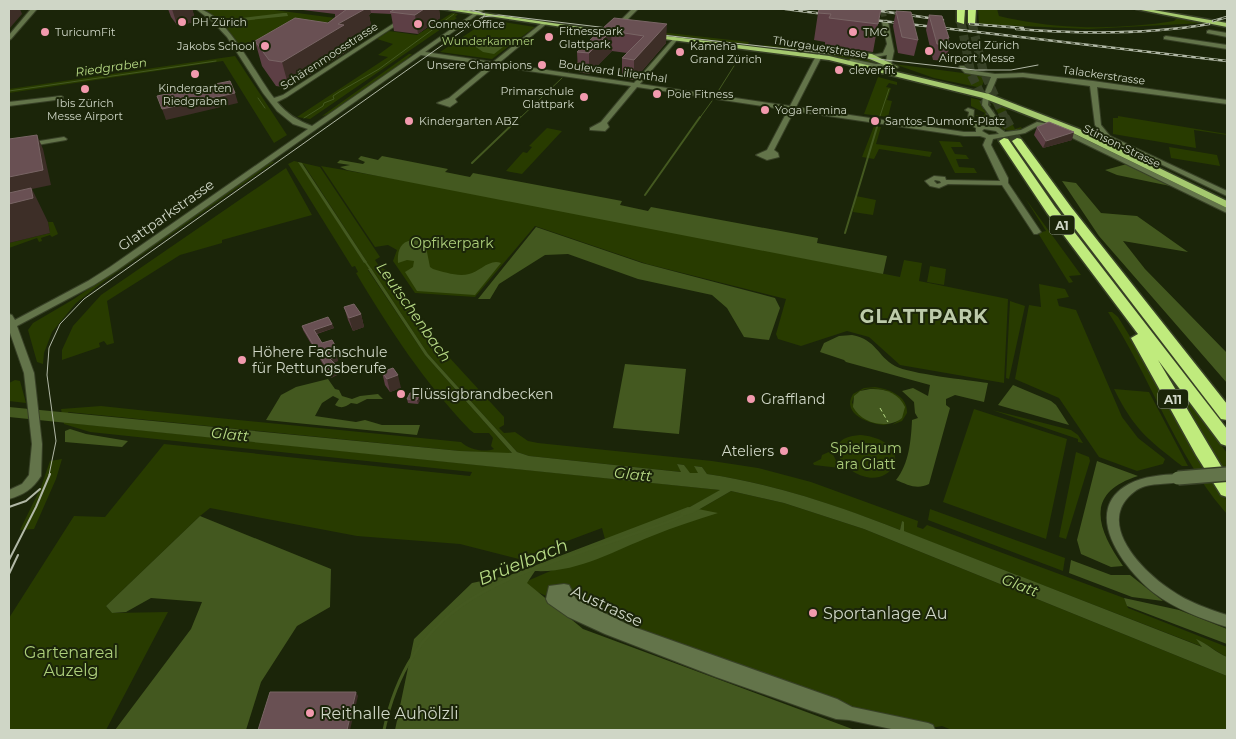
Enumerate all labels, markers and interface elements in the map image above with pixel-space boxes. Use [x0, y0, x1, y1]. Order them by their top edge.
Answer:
place label: PH Zürich [192, 15, 247, 29]
marker: PH Zürich [176, 16, 188, 28]
place label: Connex Office [428, 17, 505, 31]
marker: Connex Office [412, 18, 424, 30]
street label: Schärenmoosstrasse [278, 19, 381, 93]
place label: Fitnesspark Glattpark [559, 24, 623, 51]
place label: TuricumFit [55, 25, 116, 39]
place label: TMC [863, 25, 888, 39]
marker: TuricumFit [39, 26, 51, 38]
marker: TMC [847, 26, 859, 38]
marker: Fitnesspark Glattpark [543, 31, 555, 43]
street label: Thurgauerstrasse [772, 33, 869, 61]
park label: Wunderkammer [442, 34, 534, 48]
place label: Novotel Zürich Airport Messe [939, 38, 1019, 65]
place label: Jakobs School [176, 39, 255, 53]
place label: Kameha Grand Zürich [690, 39, 762, 66]
marker: Jakobs School [259, 40, 271, 52]
marker: Novotel Zürich Airport Messe [923, 45, 935, 57]
marker: Kameha Grand Zürich [674, 46, 686, 58]
water label: Riedgraben [74, 55, 148, 79]
street label: Boulevard Lilienthal [558, 56, 668, 86]
place label: Unsere Champions [427, 58, 533, 72]
marker: Unsere Champions [536, 59, 548, 71]
street label: Talackerstrasse [1062, 62, 1146, 88]
place label: clever fit [849, 63, 896, 77]
marker: clever fit [833, 64, 845, 76]
marker: Kindergarten Riedgraben [189, 68, 201, 80]
place label: Kindergarten Riedgraben [158, 81, 232, 108]
marker: Ibis Zürich Messe Airport [79, 83, 91, 95]
place label: Primarschule Glattpark [501, 84, 574, 111]
place label: Pole Fitness [667, 87, 734, 101]
marker: Pole Fitness [651, 88, 663, 100]
marker: Primarschule Glattpark [578, 91, 590, 103]
place label: Ibis Zürich Messe Airport [47, 96, 124, 123]
place label: Yoga Femina [775, 103, 847, 117]
marker: Yoga Femina [759, 104, 771, 116]
place label: Kindergarten ABZ [419, 114, 519, 128]
place label: Santos-Dumont-Platz [885, 114, 1005, 128]
marker: Kindergarten ABZ [403, 115, 415, 127]
marker: Santos-Dumont-Platz [869, 115, 881, 127]
street label: Stinson-Strasse [1081, 121, 1163, 171]
street label: Glattparkstrasse [114, 175, 218, 255]
road number: A1 [1050, 216, 1074, 234]
park label: Opfikerpark [410, 234, 494, 252]
water label: Leutschenbach [372, 258, 456, 366]
district label: GLATTPARK [860, 305, 988, 328]
place label: Höhere Fachschule für Rettungsberufe [252, 343, 387, 377]
marker: Höhere Fachschule für Rettungsberufe [236, 354, 248, 366]
place label: Flüssigbrandbecken [411, 385, 554, 403]
marker: Flüssigbrandbecken [395, 388, 407, 400]
road number: A11 [1158, 389, 1188, 408]
place label: Graffland [761, 390, 826, 408]
marker: Graffland [745, 393, 757, 405]
water label: Glatt [210, 423, 250, 445]
park label: Spielraum ara Glatt [830, 439, 902, 473]
place label: Ateliers [722, 442, 774, 460]
marker: Ateliers [778, 445, 790, 457]
water label: Glatt [613, 463, 653, 485]
water label: Brüelbach [475, 534, 571, 590]
water label: Glatt [999, 569, 1041, 601]
street label: Austrasse [568, 581, 646, 631]
place label: Sportanlage Au [823, 604, 947, 623]
marker: Sportanlage Au [807, 607, 819, 619]
park label: Gartenareal Auzelg [24, 643, 118, 680]
place label: Reithalle Auhölzli [320, 704, 459, 723]
marker: Reithalle Auhölzli [304, 707, 316, 719]

